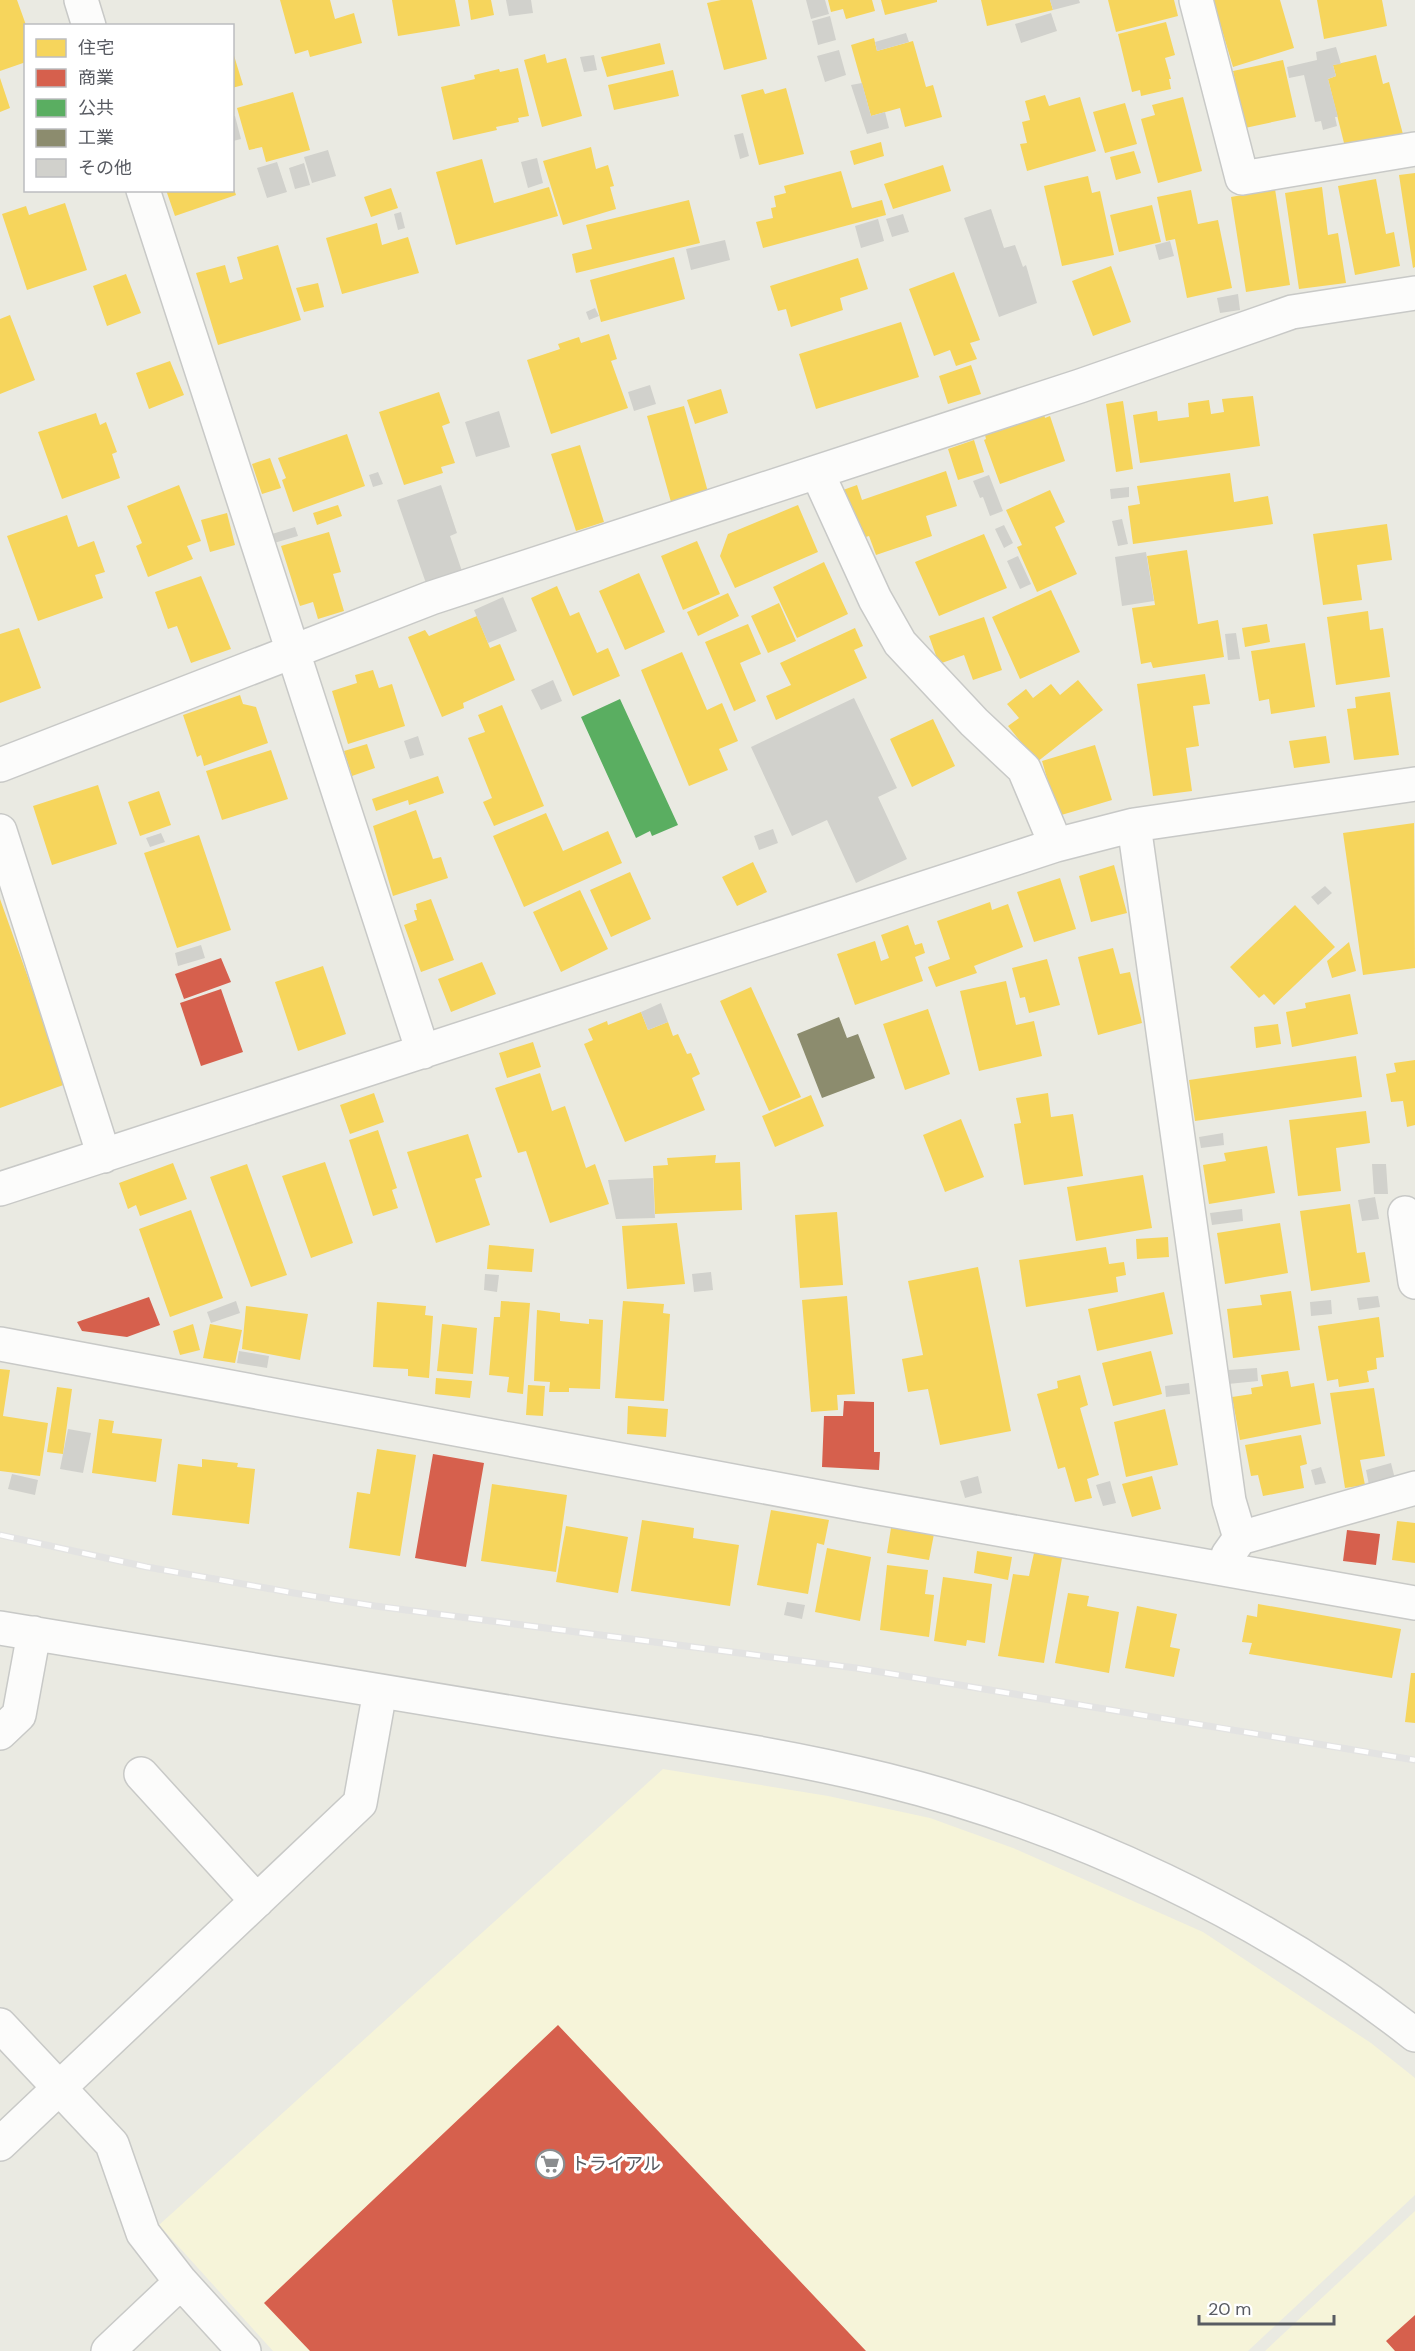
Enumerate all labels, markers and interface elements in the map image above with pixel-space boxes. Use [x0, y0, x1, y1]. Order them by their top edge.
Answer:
legend [24, 24, 234, 192]
text: 住宅 [78, 36, 114, 60]
text: 商業 [78, 66, 114, 90]
text: 公共 [78, 96, 114, 120]
text: 工業 [78, 126, 114, 150]
text: その他 [78, 156, 132, 180]
supermarket icon: トライアル [534, 2148, 566, 2180]
place label: トライアル [571, 2152, 661, 2176]
scale bar [1199, 2288, 1334, 2326]
text: 20 m [1208, 2297, 1251, 2321]

